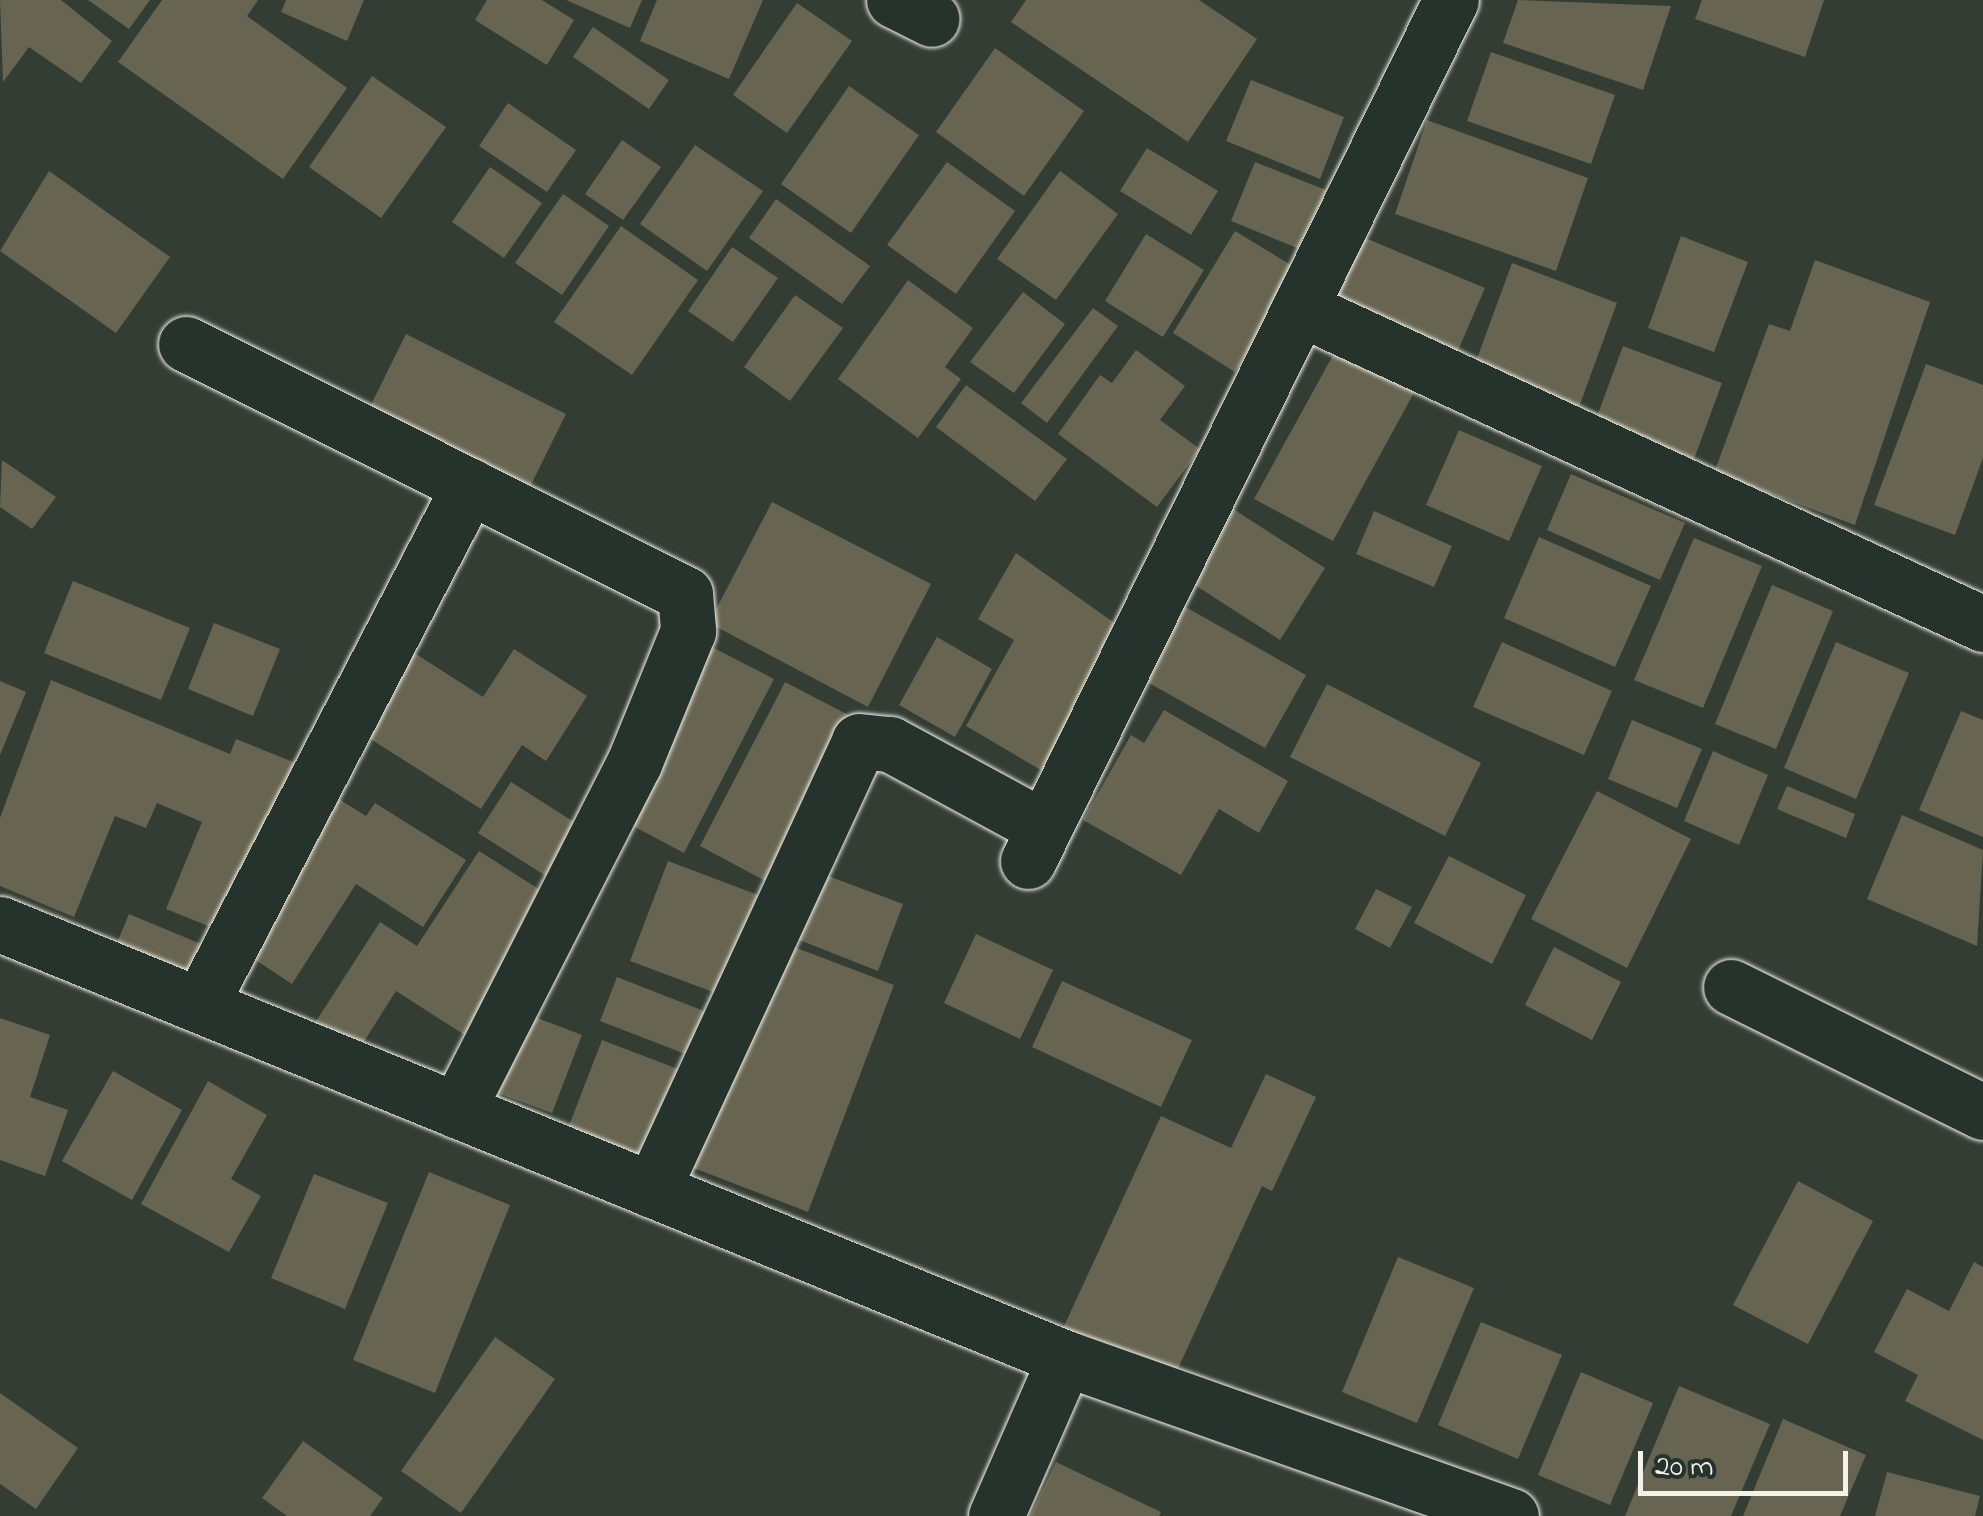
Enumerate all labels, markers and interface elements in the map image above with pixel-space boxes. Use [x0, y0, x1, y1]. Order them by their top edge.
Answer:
scale bar [1643, 1431, 1853, 1493]
text: 20 m [1655, 1446, 1714, 1490]

